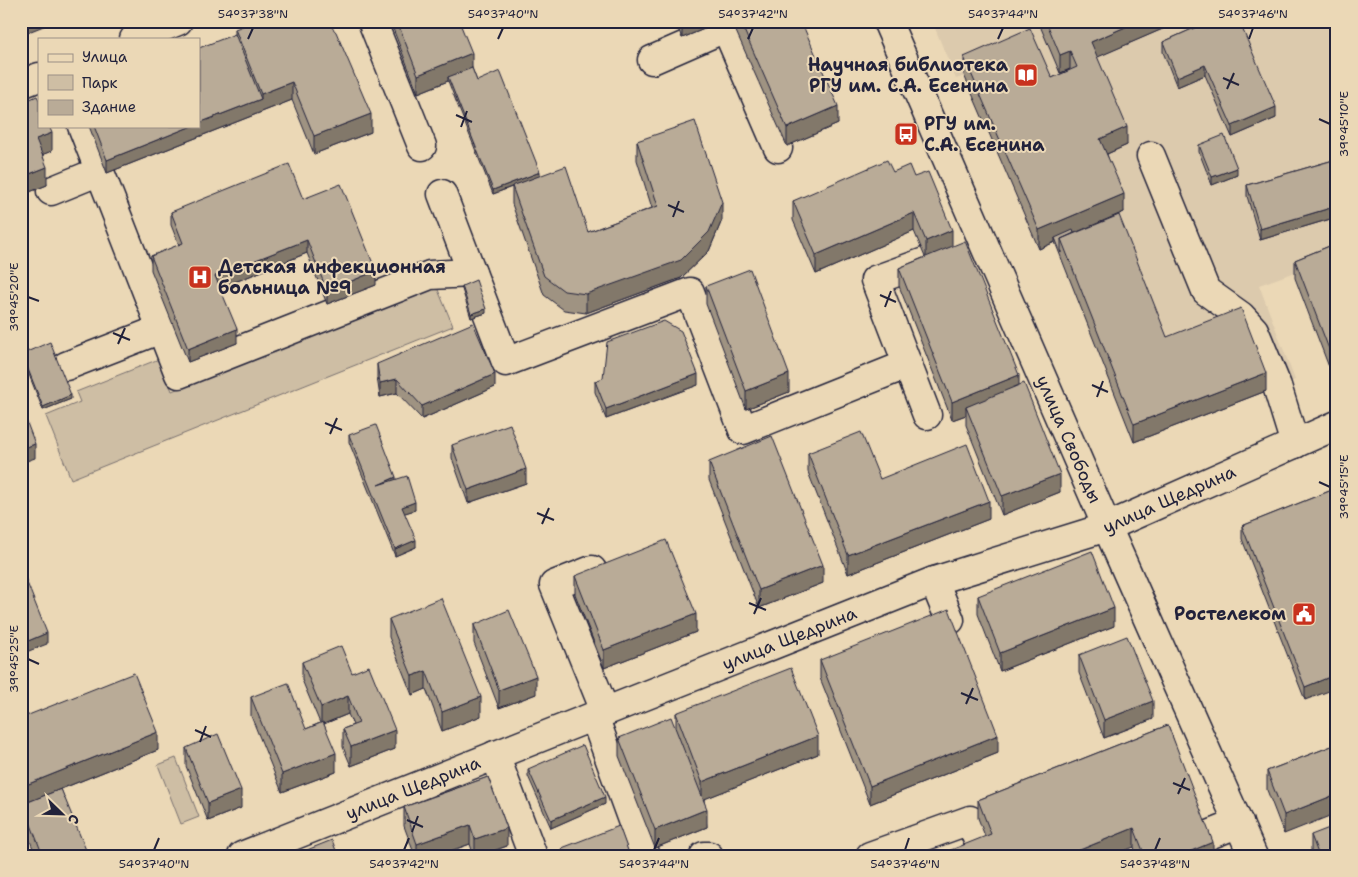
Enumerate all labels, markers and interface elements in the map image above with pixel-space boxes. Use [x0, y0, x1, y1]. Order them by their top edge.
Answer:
text: 54°37'38"N [218, 6, 288, 22]
text: 54°37'40"N [468, 6, 538, 22]
text: 54°37'42"N [718, 6, 788, 22]
text: 54°37'44"N [968, 6, 1038, 22]
text: 54°37'46"N [1218, 6, 1288, 22]
legend [38, 38, 200, 128]
text: Улица [82, 47, 128, 67]
place label: Научная библиотека РГУ им. С.А. Есенина [808, 53, 1009, 98]
library icon: Научная библиотека РГУ им. С.А. Есенина [1013, 62, 1039, 88]
text: Парк [82, 73, 118, 93]
text: 39°45'10"E [1336, 91, 1352, 157]
text: Здание [82, 97, 136, 117]
place label: РГУ им. С.А. Есенина [924, 112, 1045, 157]
bus stop icon: РГУ им. С.А. Есенина [893, 121, 919, 147]
place label: Детская инфекционная больница №9 [218, 255, 446, 300]
text: 39°45'20"E [6, 262, 22, 332]
hospital icon: Детская инфекционная больница №9 [187, 264, 213, 290]
street label: улица Свободы [1030, 372, 1107, 507]
text: 39°45'15"E [1336, 454, 1352, 520]
street label: улица Щедрина [1099, 459, 1239, 539]
street label: улица Щедрина [718, 601, 860, 676]
public building icon: Ростелеком [1291, 601, 1317, 627]
place label: Ростелеком [1174, 602, 1286, 626]
text: 39°45'25"E [6, 625, 22, 693]
street label: улица Щедрина [342, 750, 484, 826]
north arrow [38, 790, 88, 840]
text: С [64, 812, 84, 827]
text: 54°37'40"N [119, 856, 189, 872]
text: 54°37'42"N [369, 856, 439, 872]
text: 54°37'44"N [619, 856, 689, 872]
text: 54°37'46"N [870, 856, 940, 872]
text: 54°37'48"N [1120, 856, 1190, 872]

